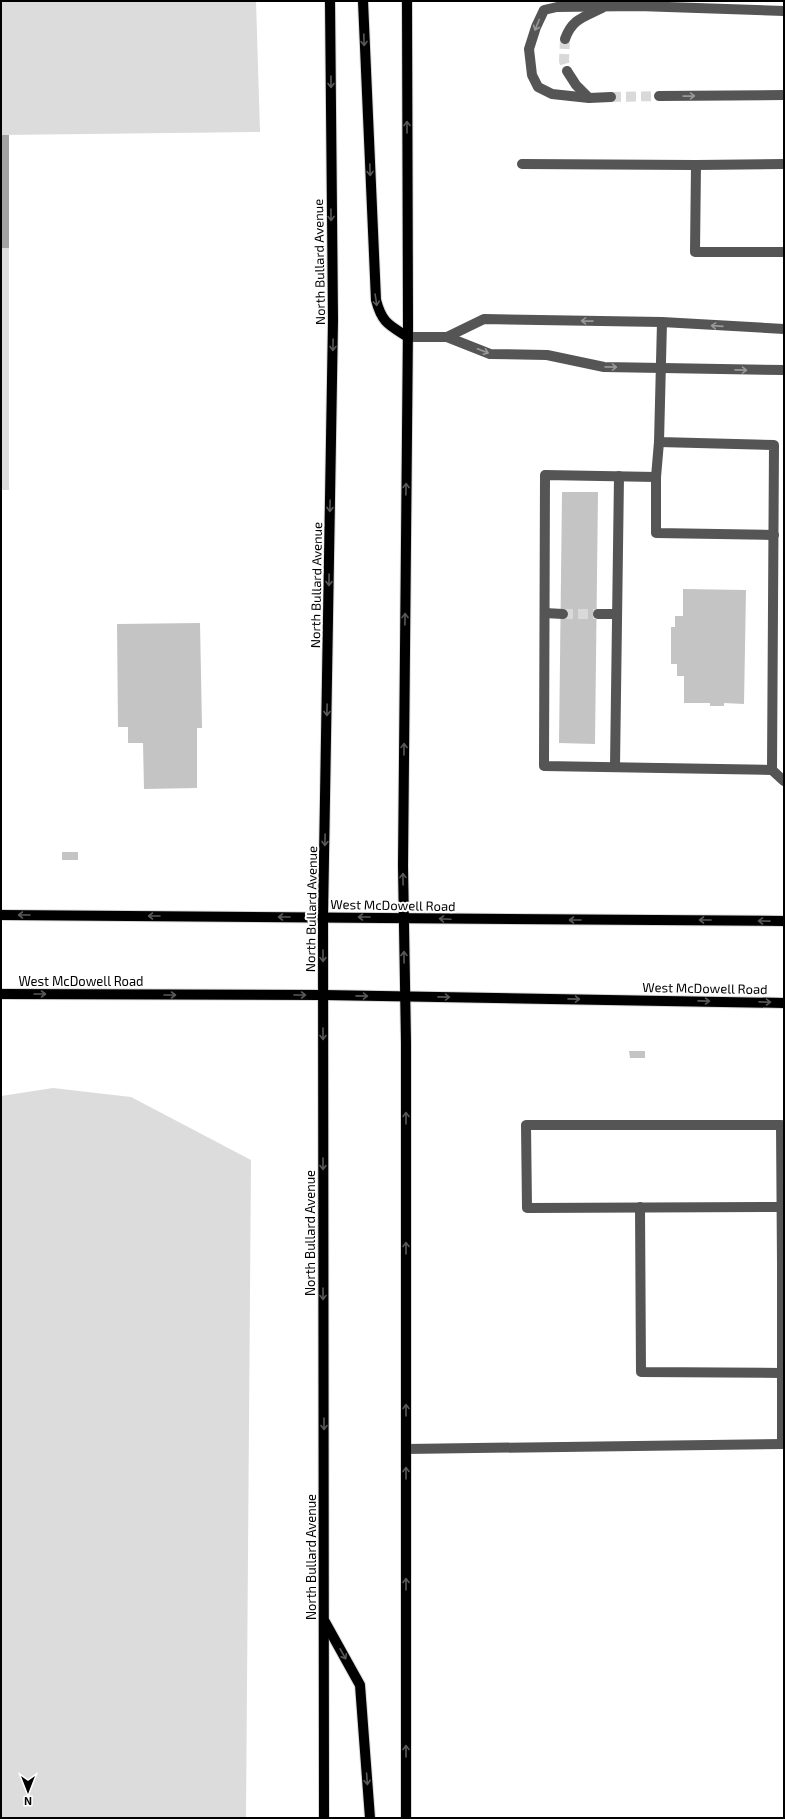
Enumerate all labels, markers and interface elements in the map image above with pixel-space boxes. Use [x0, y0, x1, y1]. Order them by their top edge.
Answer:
one-way arrow [533, 19, 540, 31]
one-way arrow [361, 33, 368, 46]
one-way arrow [327, 75, 335, 88]
one-way arrow [682, 92, 695, 100]
one-way arrow [403, 121, 411, 134]
one-way arrow [366, 163, 374, 176]
street label: North Bullard Avenue [310, 199, 328, 325]
one-way arrow [328, 208, 335, 221]
one-way arrow [372, 293, 380, 306]
one-way arrow [581, 317, 594, 325]
one-way arrow [711, 323, 724, 330]
one-way arrow [329, 338, 337, 351]
one-way arrow [476, 348, 488, 355]
one-way arrow [604, 363, 617, 371]
one-way arrow [734, 366, 747, 373]
one-way arrow [403, 483, 410, 496]
one-way arrow [326, 499, 334, 512]
street label: North Bullard Avenue [307, 522, 325, 648]
one-way arrow [325, 573, 333, 586]
one-way arrow [401, 613, 409, 626]
one-way arrow [323, 703, 331, 716]
one-way arrow [400, 743, 408, 756]
one-way arrow [321, 833, 329, 846]
street label: North Bullard Avenue [302, 846, 320, 972]
one-way arrow [399, 873, 407, 886]
street label: West McDowell Road [330, 896, 456, 914]
one-way arrow [18, 912, 31, 919]
one-way arrow [148, 912, 161, 920]
one-way arrow [358, 913, 371, 921]
one-way arrow [278, 914, 291, 921]
one-way arrow [439, 916, 452, 923]
one-way arrow [569, 916, 582, 924]
one-way arrow [699, 916, 712, 924]
one-way arrow [758, 917, 771, 924]
one-way arrow [319, 949, 327, 962]
one-way arrow [400, 951, 408, 964]
street label: West McDowell Road [18, 973, 144, 989]
street label: West McDowell Road [642, 979, 768, 997]
one-way arrow [33, 990, 46, 998]
one-way arrow [163, 991, 176, 999]
one-way arrow [293, 991, 306, 999]
one-way arrow [355, 992, 368, 999]
one-way arrow [437, 993, 450, 1001]
one-way arrow [567, 995, 580, 1003]
one-way arrow [697, 997, 710, 1005]
one-way arrow [758, 998, 771, 1006]
one-way arrow [319, 1027, 327, 1040]
one-way arrow [402, 1112, 410, 1125]
one-way arrow [319, 1157, 327, 1170]
street label: North Bullard Avenue [302, 1170, 318, 1296]
one-way arrow [402, 1242, 410, 1255]
one-way arrow [319, 1287, 327, 1300]
one-way arrow [402, 1404, 410, 1417]
one-way arrow [320, 1417, 328, 1430]
one-way arrow [402, 1467, 410, 1480]
street label: North Bullard Avenue [303, 1494, 319, 1620]
one-way arrow [402, 1578, 410, 1591]
one-way arrow [339, 1648, 347, 1660]
one-way arrow [402, 1745, 410, 1758]
north arrow [8, 1771, 48, 1811]
one-way arrow [363, 1772, 370, 1785]
text: N [24, 1795, 32, 1808]

